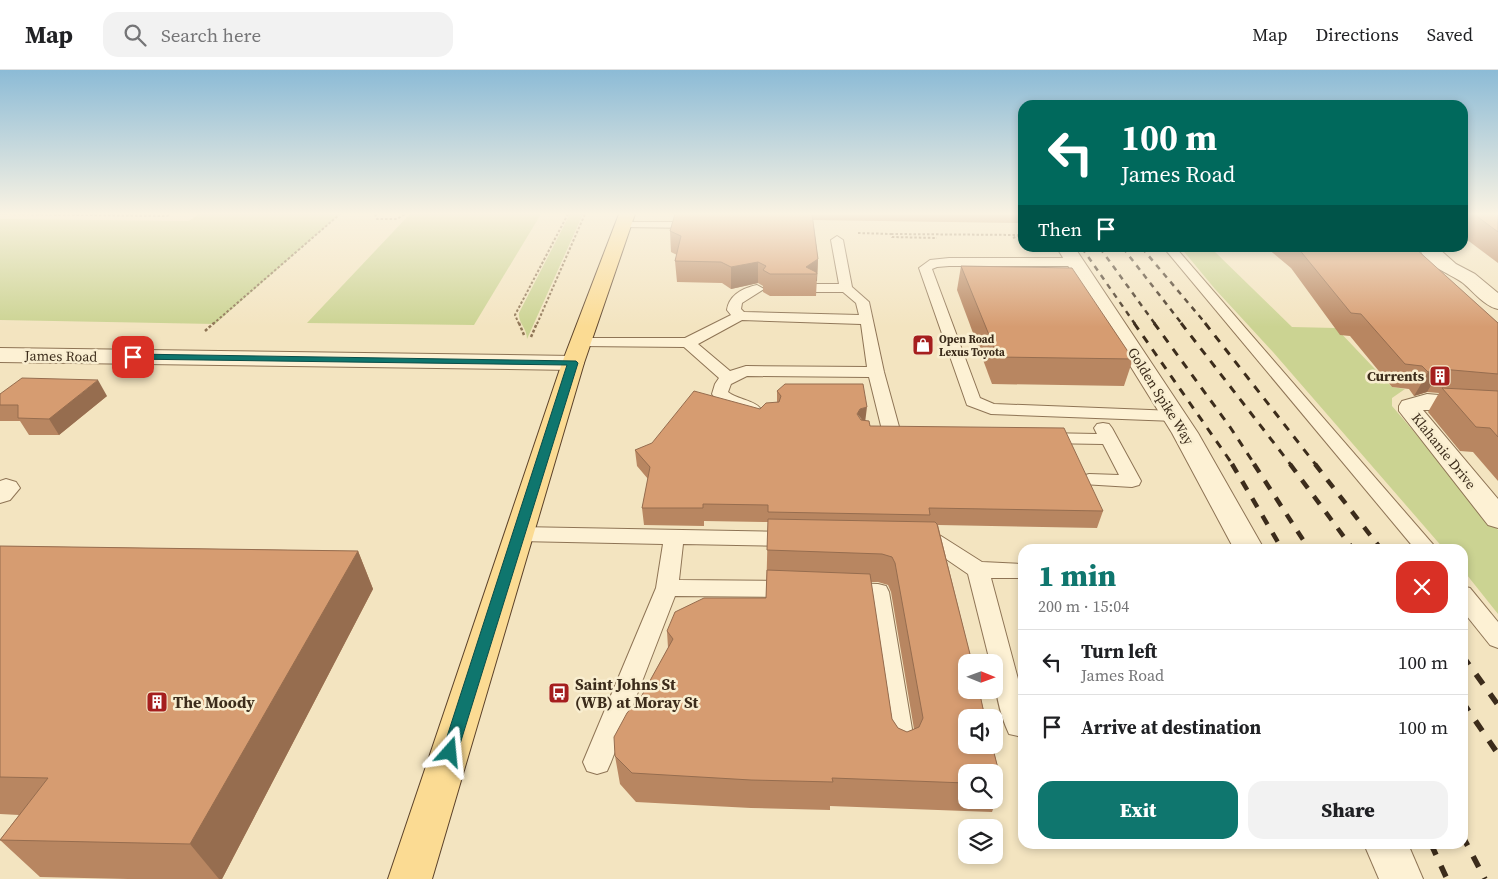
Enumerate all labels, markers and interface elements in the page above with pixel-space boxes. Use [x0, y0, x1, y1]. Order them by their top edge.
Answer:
search box [103, 12, 453, 57]
text: Map [25, 18, 73, 51]
icon: search [121, 21, 149, 49]
text: Search here [161, 22, 261, 48]
text: Map [1252, 22, 1288, 47]
text: Directions [1316, 22, 1399, 47]
text: Saved [1427, 22, 1473, 47]
text: 100 m [1121, 114, 1217, 162]
icon: left [1038, 120, 1103, 185]
text: James Road [1121, 159, 1235, 189]
icon: arrive [1092, 215, 1120, 243]
text: Then [1038, 216, 1082, 242]
place label: Open Road Lexus Toyota [939, 332, 1005, 360]
shop icon: Open Road Lexus Toyota [911, 333, 935, 357]
pin [112, 336, 154, 378]
icon: arrive [119, 343, 147, 371]
street label: Golden Spike Way [1123, 343, 1199, 449]
street label: James Road [23, 345, 98, 367]
building icon: Currents [1428, 364, 1452, 388]
place label: Currents [1367, 366, 1425, 386]
street label: Klahanie Drive [1407, 409, 1481, 493]
text: 1 min [1038, 555, 1116, 596]
button: close [1396, 561, 1448, 613]
text: 200 m · 15:04 [1038, 595, 1129, 617]
text: Turn left [1081, 638, 1157, 664]
icon: left [1038, 648, 1066, 676]
text: 100 m [1398, 649, 1448, 675]
north arrow [958, 654, 1002, 699]
map controls [958, 654, 1003, 864]
text: James Road [1081, 664, 1164, 686]
place label: Saint Johns St (WB) at Moray St [575, 673, 699, 713]
bus stop icon: Saint Johns St (WB) at Moray St [547, 681, 571, 705]
building icon: The Moody [145, 690, 169, 714]
place label: The Moody [173, 691, 255, 713]
button: sound [958, 709, 1003, 754]
icon: arrive [1038, 713, 1066, 741]
text: Arrive at destination [1081, 714, 1261, 740]
text: 100 m [1398, 714, 1448, 740]
position arrow [423, 725, 475, 777]
button: search [958, 764, 1003, 809]
button: Exit [1038, 781, 1238, 839]
button: Share [1248, 781, 1448, 839]
button: layers [958, 819, 1003, 864]

